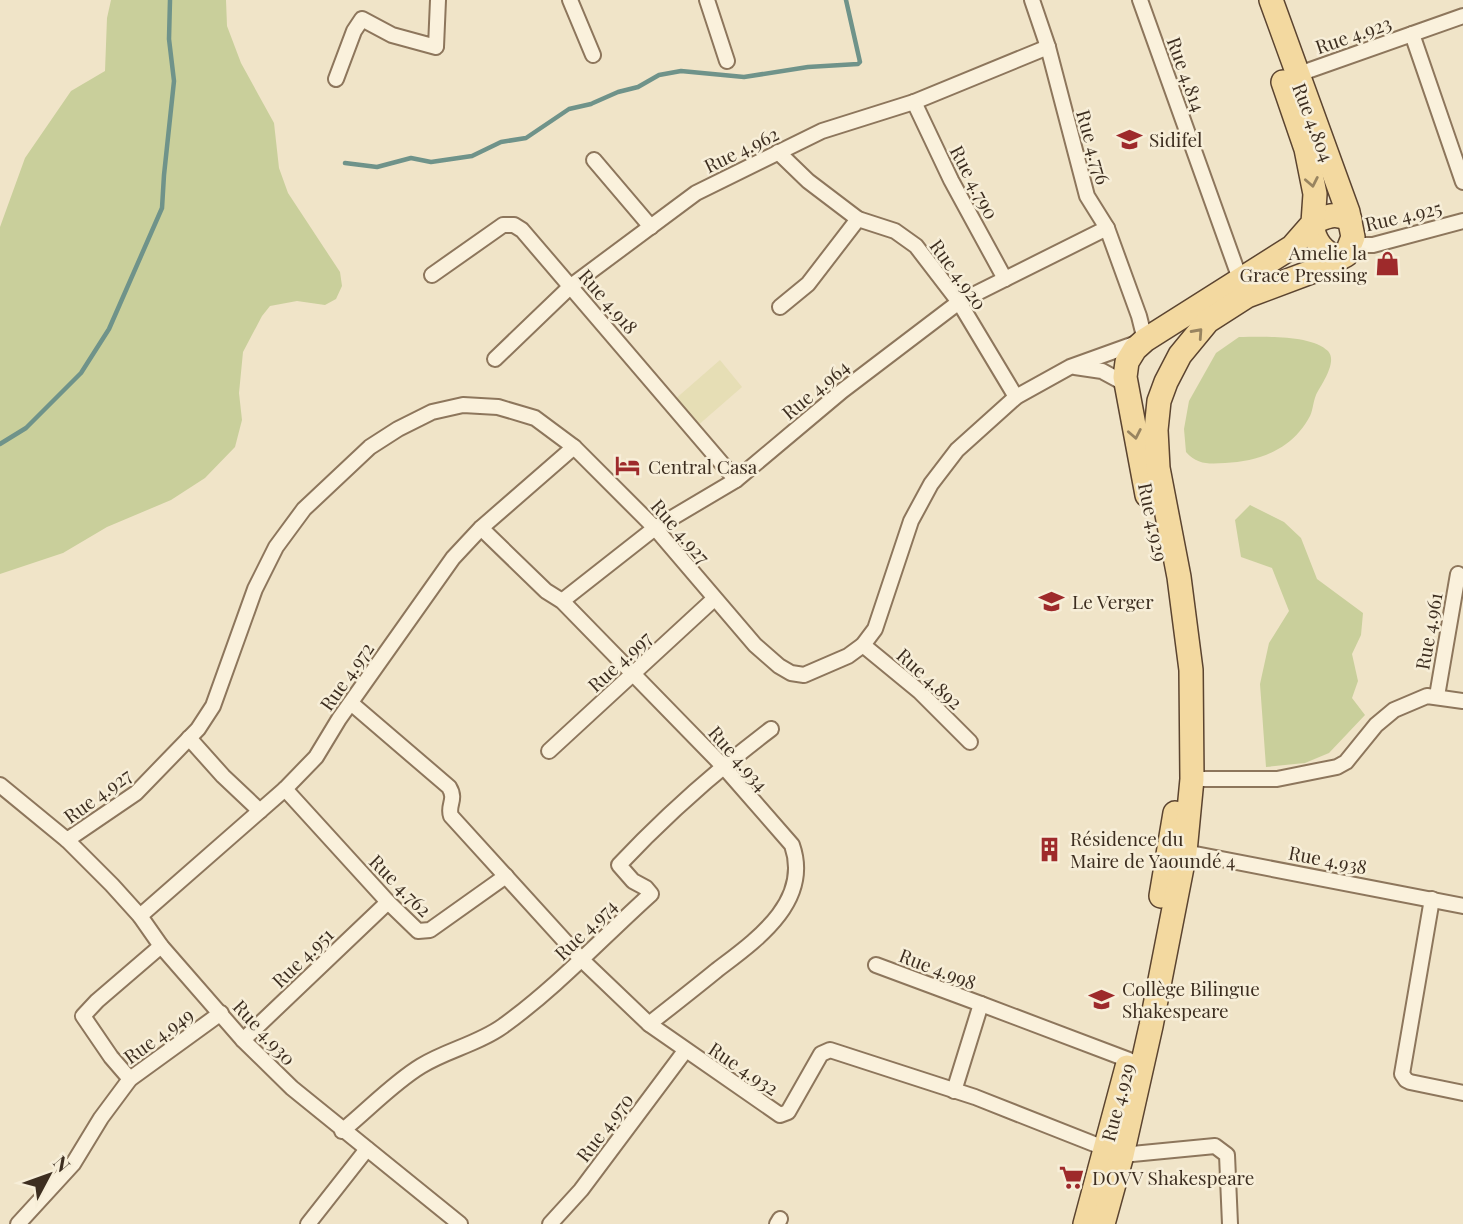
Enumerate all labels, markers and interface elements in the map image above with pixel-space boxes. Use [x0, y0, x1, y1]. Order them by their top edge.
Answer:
street label: Rue 4.923 [1312, 9, 1394, 59]
street label: Rue 4.814 [1161, 33, 1213, 115]
street label: Rue 4.804 [1287, 79, 1341, 165]
street label: Rue 4.776 [1071, 107, 1117, 188]
street label: Rue 4.962 [699, 120, 783, 178]
school or university icon: Sidifel [1115, 125, 1143, 153]
place label: Sidifel [1149, 126, 1203, 152]
street label: Rue 4.790 [945, 140, 1005, 224]
one-way arrow [1304, 176, 1319, 188]
street label: Rue 4.925 [1362, 194, 1444, 236]
street label: Rue 4.920 [924, 233, 994, 315]
place label: Amelie la Grace Pressing [1240, 239, 1368, 287]
shop icon: Amelie la Grace Pressing [1373, 249, 1401, 277]
street label: Rue 4.918 [574, 263, 644, 339]
one-way arrow [1190, 328, 1202, 341]
street label: Rue 4.964 [776, 353, 854, 425]
one-way arrow [1127, 428, 1142, 440]
hotel icon: Central Casa [614, 452, 642, 480]
place label: Central Casa [648, 453, 758, 479]
street label: Rue 4.929 [1133, 480, 1175, 564]
street label: Rue 4.927 [646, 493, 717, 569]
school or university icon: Le Verger [1038, 587, 1066, 615]
place label: Le Verger [1072, 588, 1154, 614]
street label: Rue 4.961 [1408, 590, 1448, 672]
street label: Rue 4.997 [581, 625, 657, 697]
street label: Rue 4.972 [313, 637, 379, 715]
street label: Rue 4.892 [892, 642, 968, 714]
street label: Rue 4.934 [703, 720, 775, 796]
street label: Rue 4.927 [58, 761, 136, 828]
place label: Résidence du Maire de Yaoundé 4 [1070, 825, 1235, 873]
building icon: Résidence du Maire de Yaoundé 4 [1036, 835, 1064, 863]
street label: Rue 4.938 [1286, 839, 1370, 879]
street label: Rue 4.762 [364, 848, 438, 922]
street label: Rue 4.974 [548, 893, 622, 965]
street label: Rue 4.951 [266, 921, 338, 993]
street label: Rue 4.998 [896, 941, 980, 995]
place label: Collège Bilingue Shakespeare [1122, 975, 1260, 1023]
school or university icon: Collège Bilingue Shakespeare [1088, 985, 1116, 1013]
street label: Rue 4.930 [228, 993, 302, 1071]
street label: Rue 4.949 [118, 1001, 198, 1069]
street label: Rue 4.932 [704, 1035, 784, 1101]
street label: Rue 4.929 [1094, 1060, 1140, 1144]
street label: Rue 4.970 [569, 1087, 639, 1167]
north arrow [14, 1140, 84, 1210]
text: N [48, 1149, 77, 1177]
supermarket icon: DOVV Shakespeare [1058, 1163, 1086, 1191]
place label: DOVV Shakespeare [1092, 1164, 1254, 1190]

